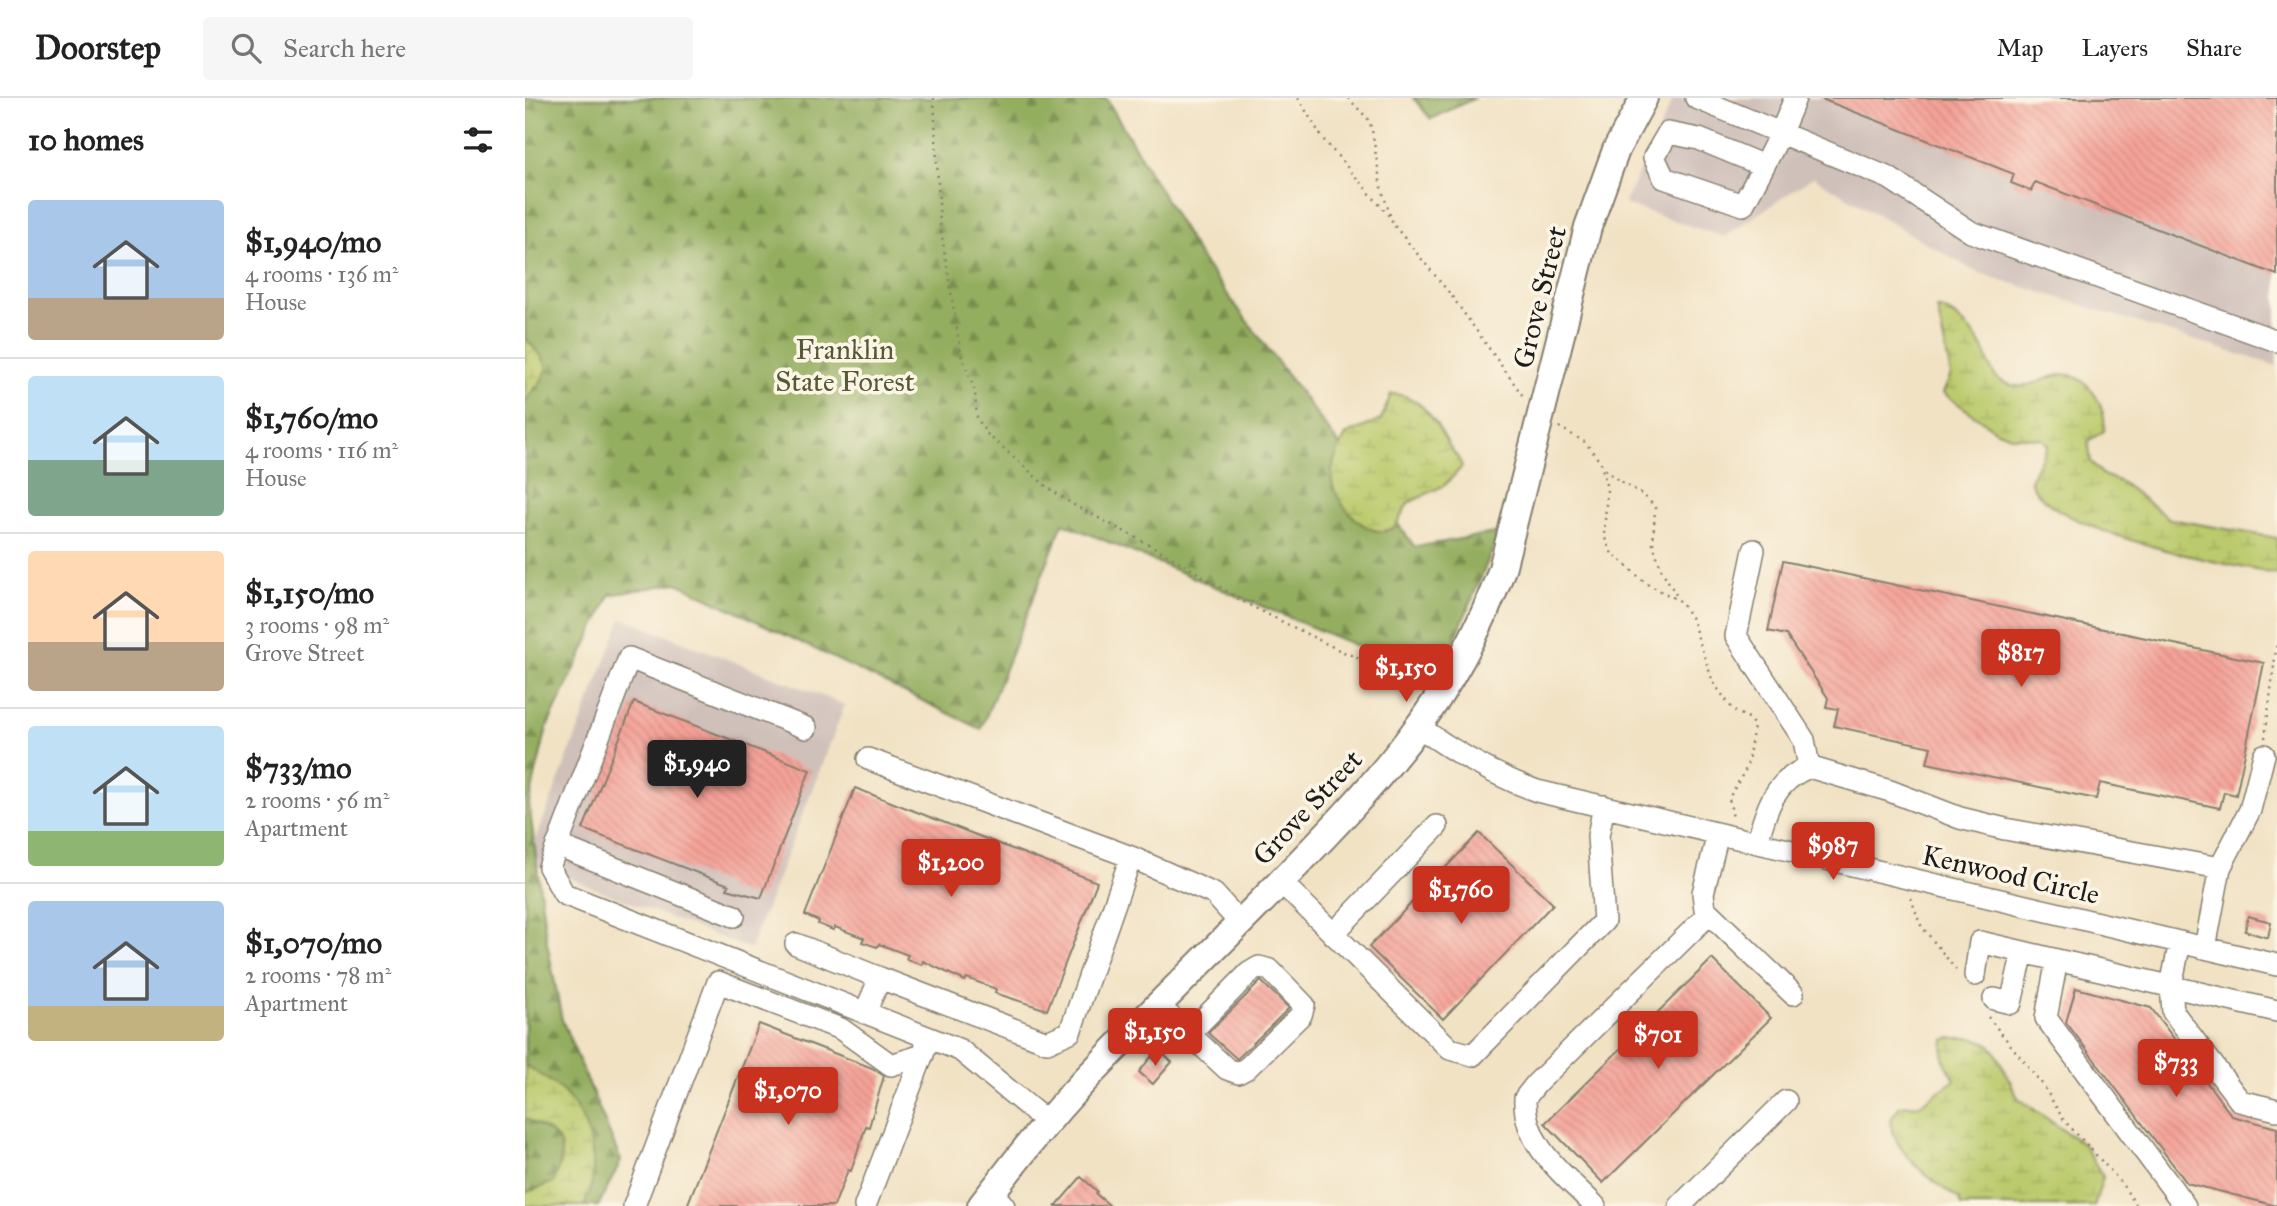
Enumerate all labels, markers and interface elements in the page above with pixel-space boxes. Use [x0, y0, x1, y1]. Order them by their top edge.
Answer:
search box [203, 17, 693, 80]
text: Doorstep [35, 28, 161, 68]
icon: search [227, 29, 265, 67]
text: Search here [283, 32, 406, 64]
text: Map [1997, 33, 2044, 63]
text: Layers [2082, 33, 2148, 63]
text: Share [2186, 33, 2242, 63]
icon: filters [459, 121, 497, 159]
text: 10 homes [28, 122, 144, 158]
street label: Grove Street [1505, 222, 1574, 372]
text: $1,940/mo [245, 224, 381, 260]
icon: home [84, 228, 168, 312]
text: 4 rooms · 136 m² [245, 260, 398, 288]
text: House [245, 288, 307, 316]
park label: Franklin State Forest [775, 332, 915, 399]
text: $1,760/mo [245, 400, 378, 436]
icon: home [84, 404, 168, 488]
text: 4 rooms · 116 m² [245, 436, 398, 464]
text: House [245, 464, 307, 492]
text: $1,150/mo [245, 575, 374, 611]
icon: home [84, 579, 168, 663]
text: 3 rooms · 98 m² [245, 611, 389, 639]
pin: $817 [1980, 630, 2062, 689]
text: $817 [1997, 638, 2045, 666]
text: Grove Street [245, 639, 364, 667]
pin: $1,150 [1349, 644, 1463, 704]
text: $1,150 [1375, 653, 1437, 681]
pin: $1,940 [640, 740, 754, 800]
street label: Grove Street [1245, 742, 1370, 872]
text: $1,940 [663, 749, 731, 777]
text: $733/mo [245, 750, 352, 786]
icon: home [84, 754, 168, 838]
text: 2 rooms · 56 m² [245, 786, 389, 814]
text: Apartment [245, 814, 348, 842]
pin: $987 [1792, 822, 1874, 882]
text: $987 [1808, 831, 1858, 859]
street label: Kenwood Circle [1919, 837, 2103, 912]
pin: $1,200 [894, 840, 1008, 899]
text: $1,200 [918, 848, 984, 876]
pin: $1,760 [1404, 866, 1518, 926]
text: $1,760 [1429, 875, 1493, 903]
text: $1,070/mo [245, 925, 382, 961]
icon: home [84, 929, 168, 1013]
text: 2 rooms · 78 m² [245, 961, 391, 989]
text: Apartment [245, 989, 348, 1017]
pin: $1,150 [1098, 1009, 1212, 1068]
pin: $701 [1617, 1012, 1699, 1071]
text: $1,150 [1124, 1017, 1186, 1045]
text: $701 [1634, 1020, 1682, 1048]
pin: $733 [2135, 1040, 2217, 1099]
text: $733 [2154, 1048, 2198, 1076]
pin: $1,070 [731, 1068, 845, 1127]
text: $1,070 [754, 1076, 822, 1104]

